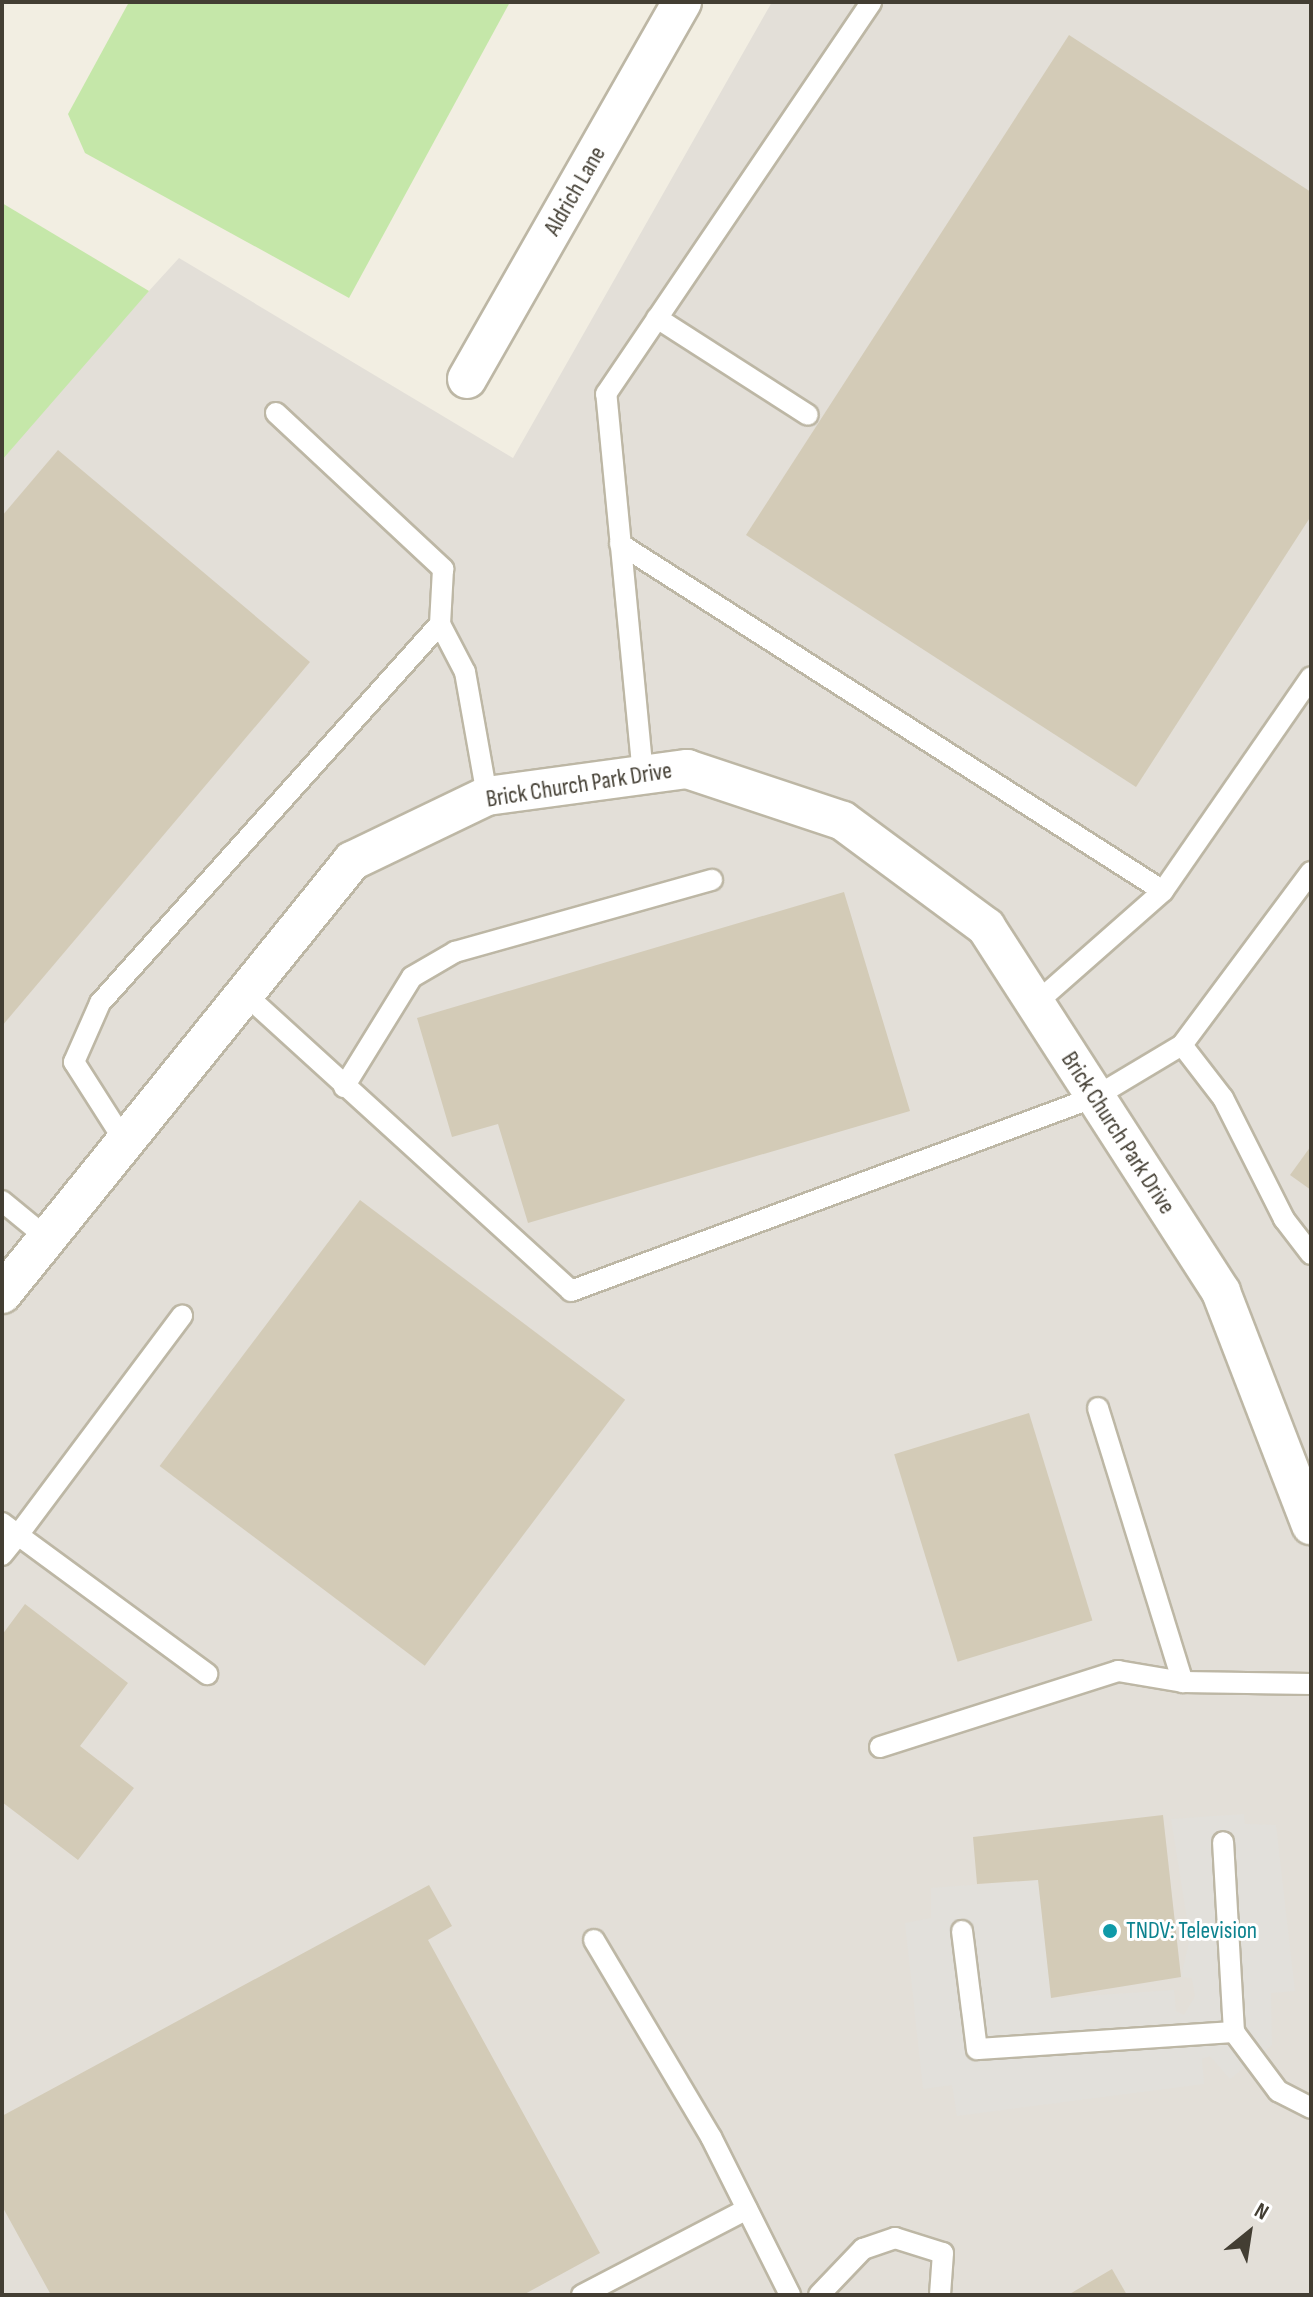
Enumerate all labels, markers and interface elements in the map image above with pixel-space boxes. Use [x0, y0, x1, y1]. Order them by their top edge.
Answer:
street label: Aldrich Lane [538, 141, 612, 241]
street label: Brick Church Park Drive [484, 756, 674, 814]
street label: Brick Church Park Drive [1055, 1046, 1181, 1220]
place label: TNDV: Television [1126, 1917, 1257, 1945]
marker: TNDV: Television [1101, 1922, 1119, 1940]
north arrow [1209, 2193, 1289, 2273]
text: N [1249, 2197, 1273, 2226]

